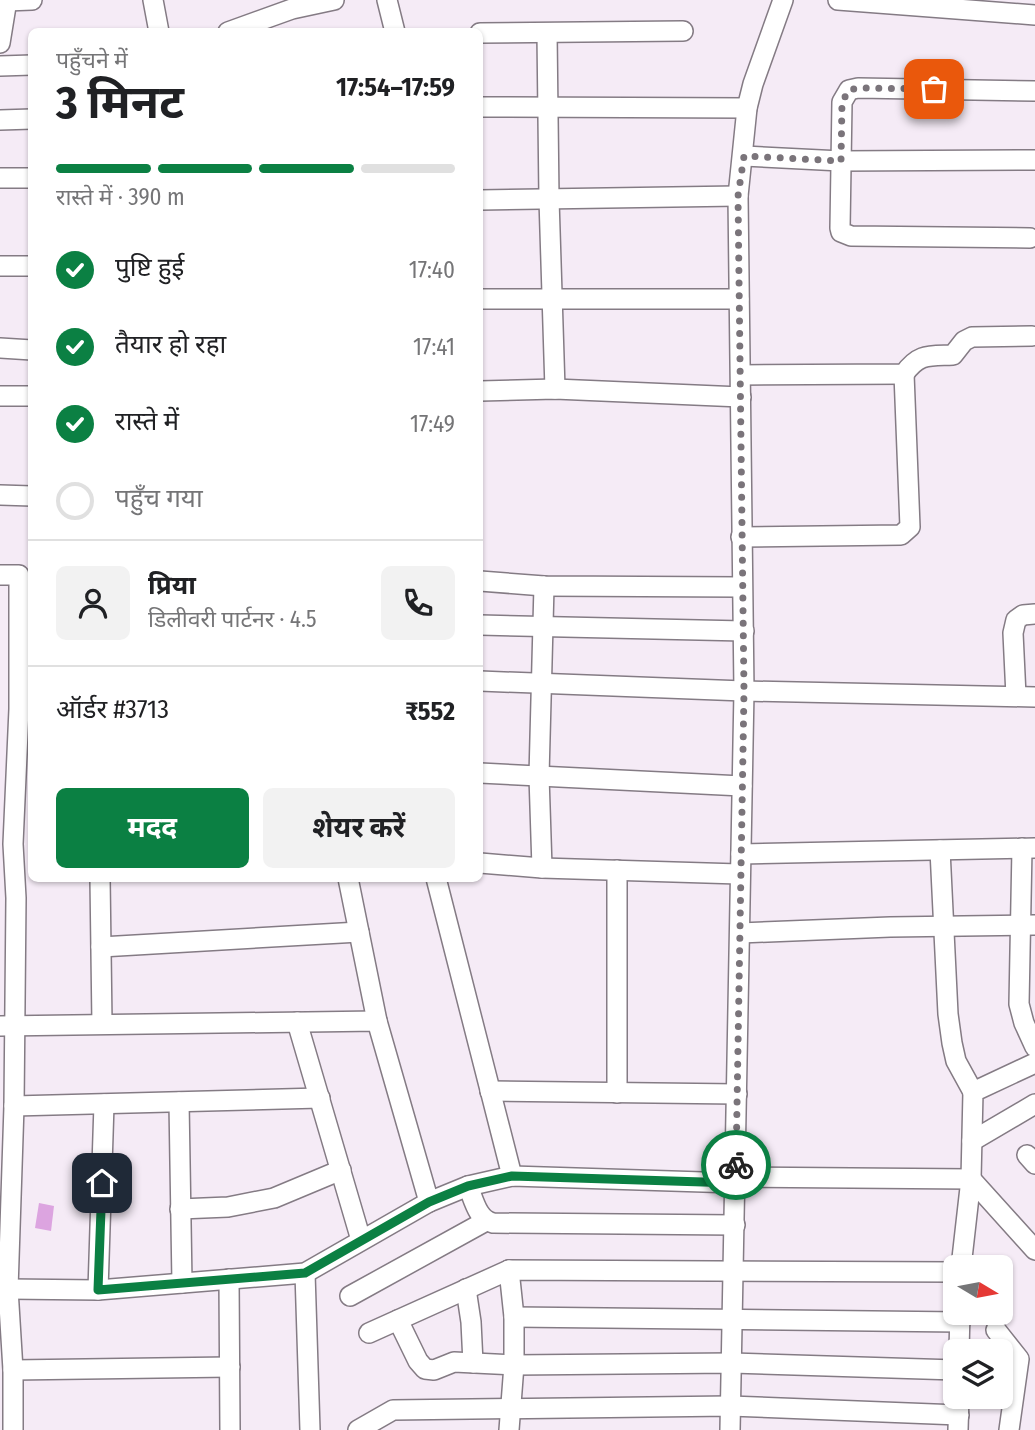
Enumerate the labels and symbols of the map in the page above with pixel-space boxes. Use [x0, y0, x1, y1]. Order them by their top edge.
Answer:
pin [904, 59, 964, 119]
courier [701, 1130, 771, 1200]
pin [72, 1153, 132, 1213]
north arrow [943, 1255, 1013, 1325]

